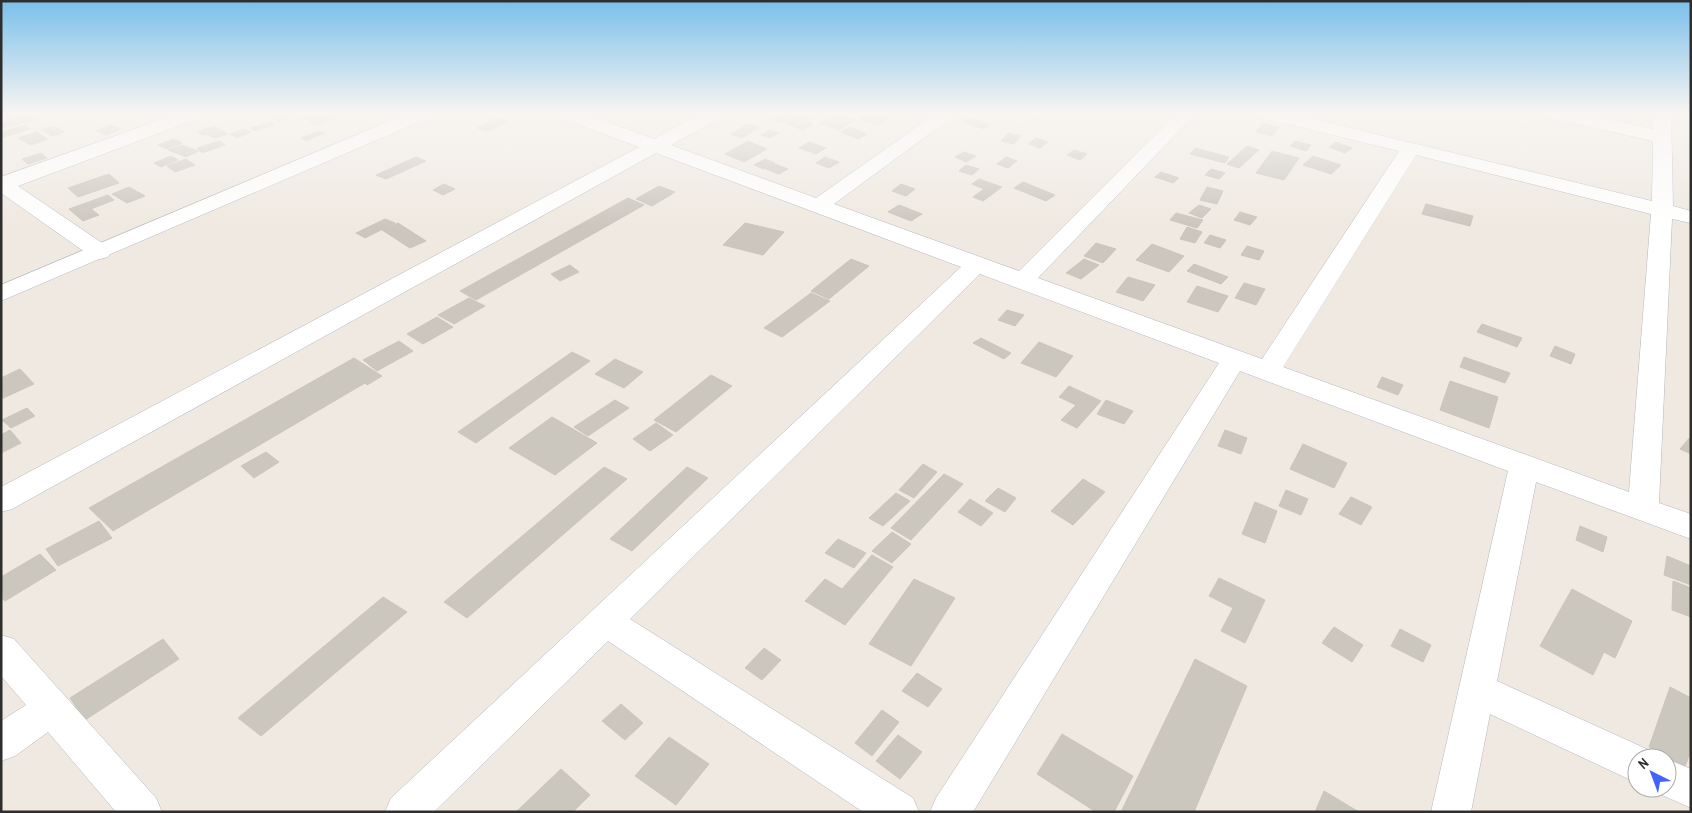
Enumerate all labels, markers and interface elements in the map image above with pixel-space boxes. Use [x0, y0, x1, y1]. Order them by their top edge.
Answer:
north arrow [1627, 748, 1677, 798]
text: N [1634, 754, 1652, 773]

